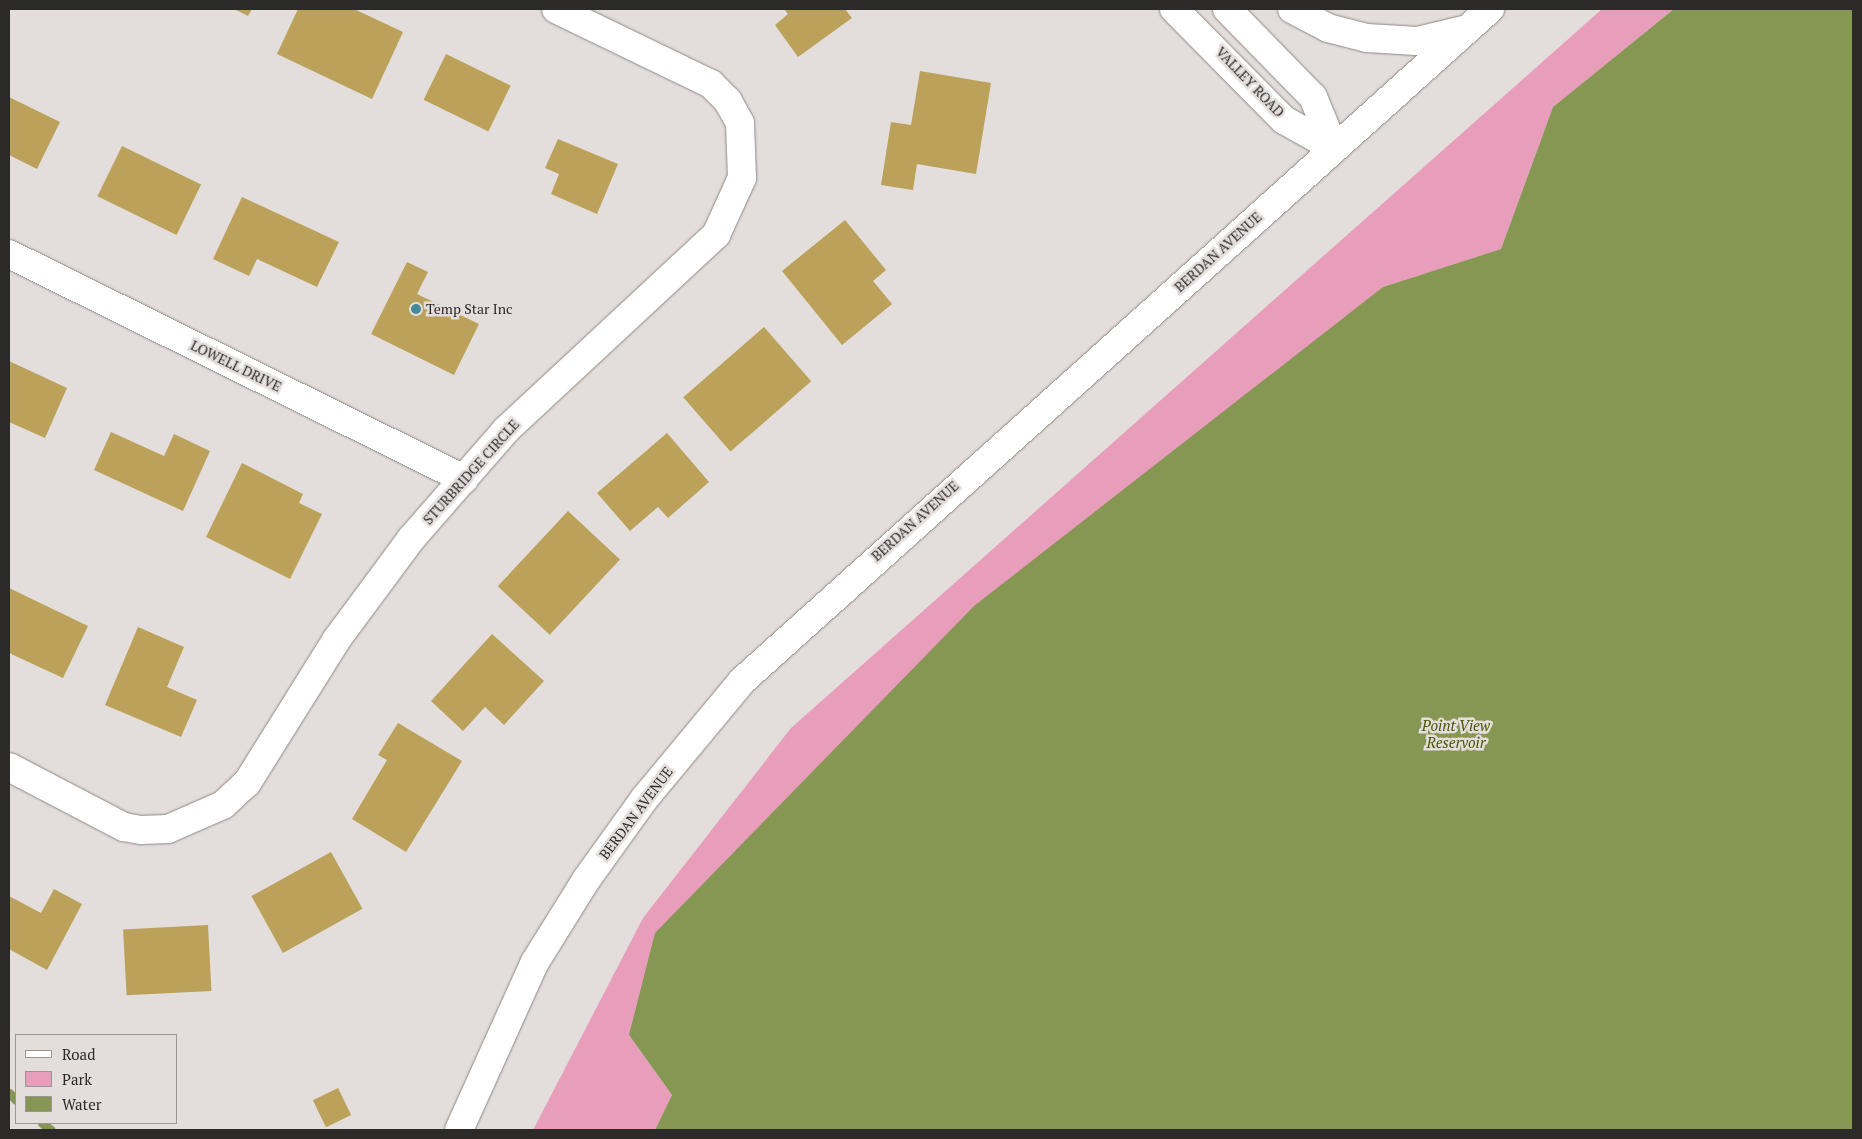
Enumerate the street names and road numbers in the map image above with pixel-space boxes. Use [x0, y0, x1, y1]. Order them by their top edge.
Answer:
street label: VALLEY ROAD [1212, 43, 1288, 121]
street label: BERDAN AVENUE [1171, 208, 1265, 296]
street label: LOWELL DRIVE [188, 337, 284, 395]
street label: STURBRIDGE CIRCLE [419, 416, 523, 528]
street label: BERDAN AVENUE [868, 477, 962, 565]
street label: BERDAN AVENUE [596, 763, 676, 863]

